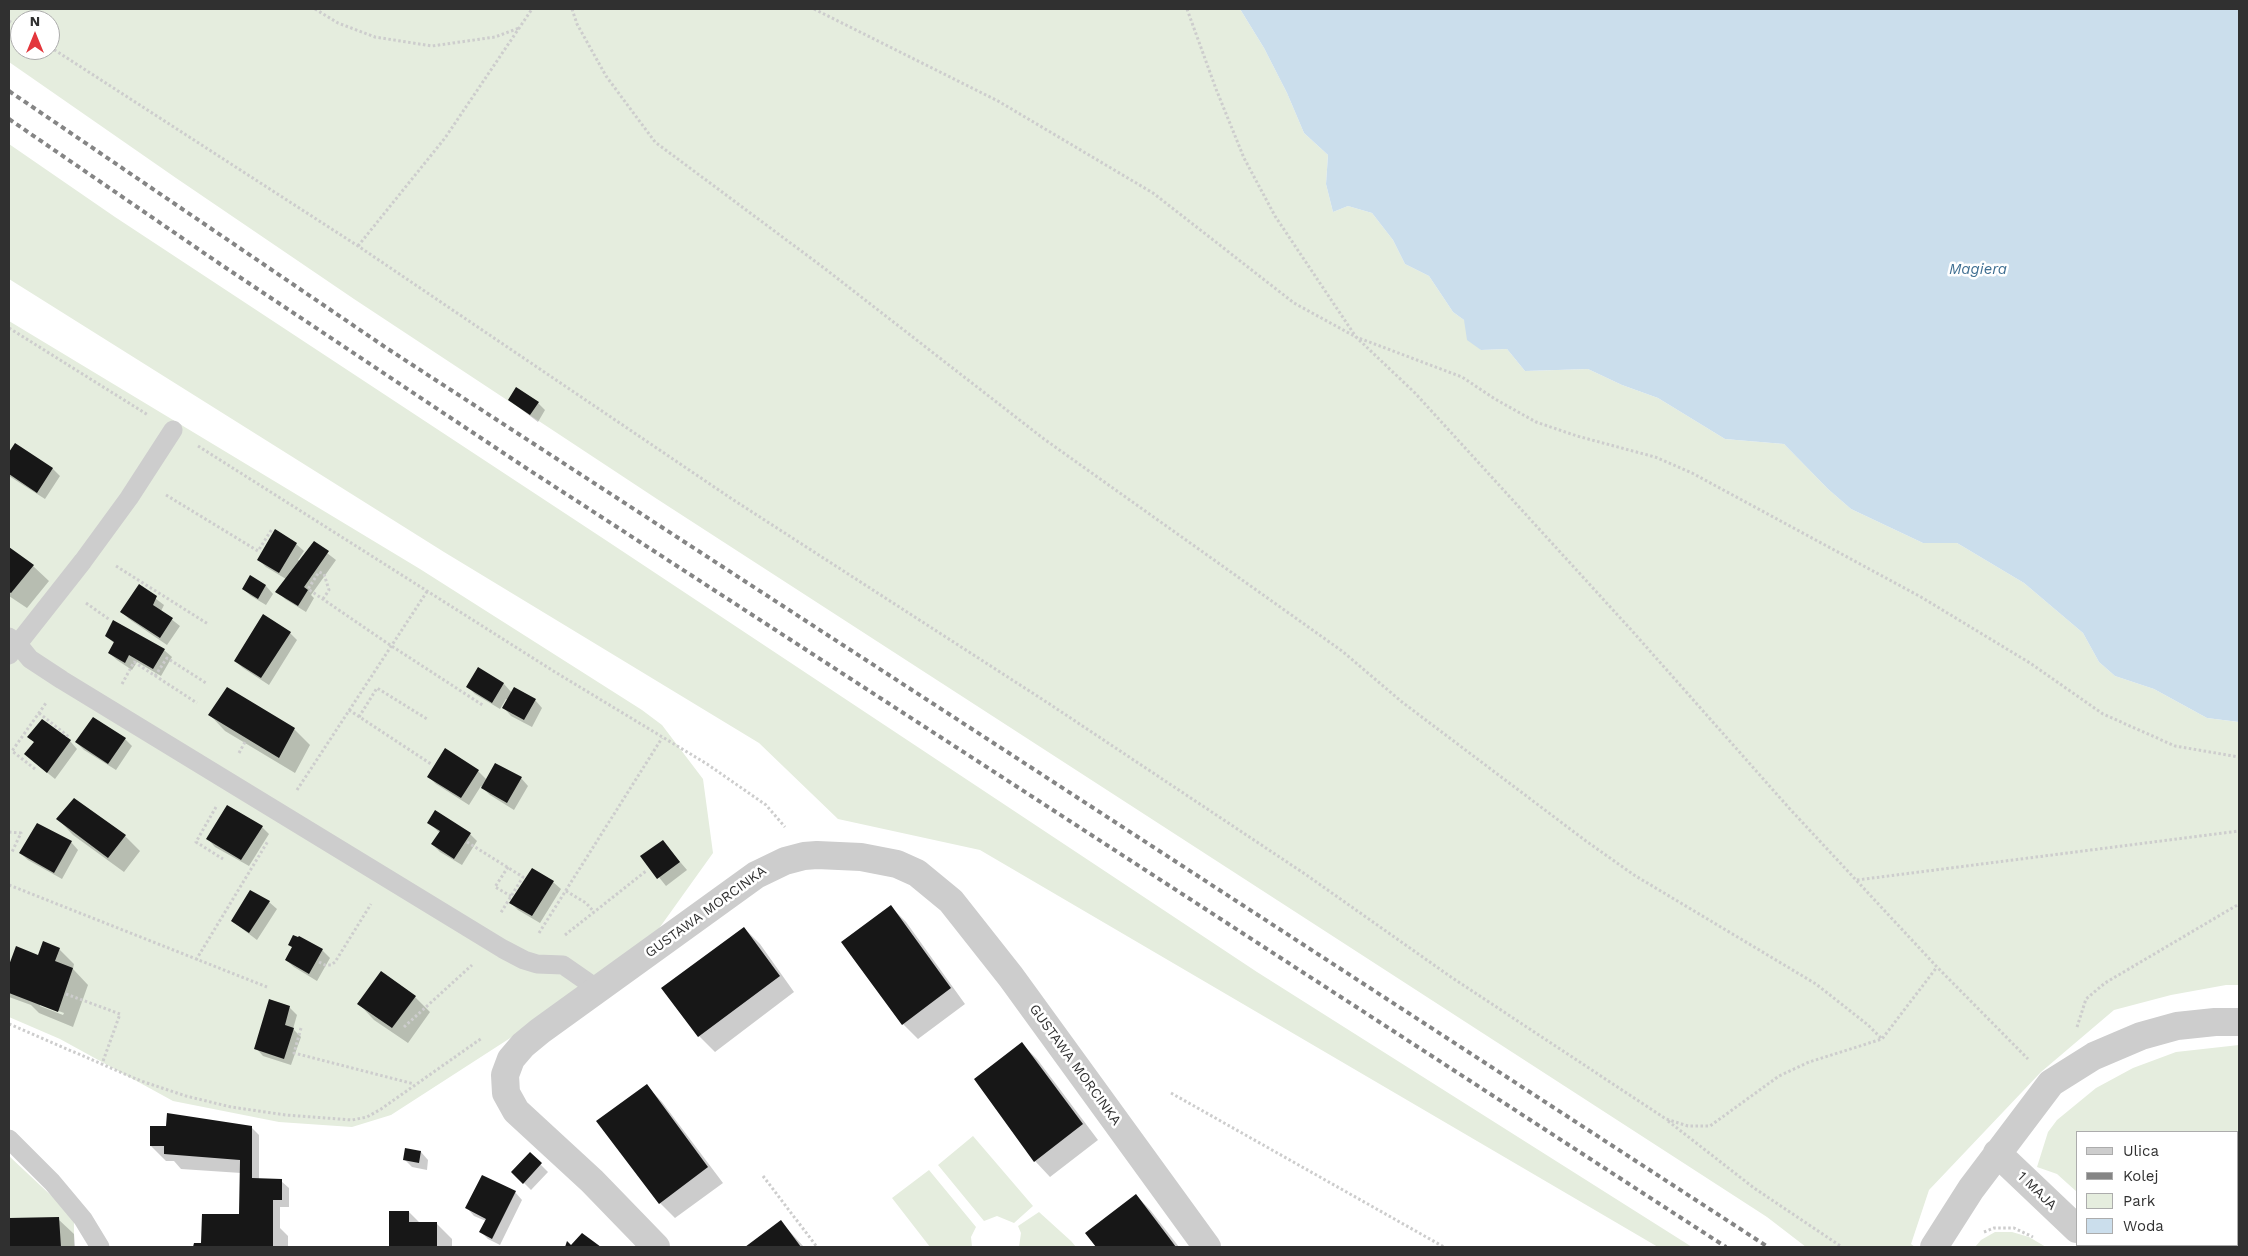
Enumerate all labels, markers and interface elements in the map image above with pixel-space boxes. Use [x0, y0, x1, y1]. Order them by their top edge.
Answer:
north arrow [10, 10, 60, 60]
text: N [30, 13, 40, 29]
water label: Magiera [1949, 261, 2007, 279]
street label: GUSTAWA MORCINKA [642, 862, 770, 962]
street label: GUSTAWA MORCINKA [1025, 1001, 1125, 1129]
legend [2076, 1131, 2238, 1246]
text: Ulica [2123, 1142, 2159, 1160]
text: Kolej [2123, 1167, 2158, 1185]
street label: 1 MAJA [2014, 1168, 2060, 1214]
text: Park [2123, 1192, 2155, 1210]
text: Woda [2123, 1217, 2164, 1235]

